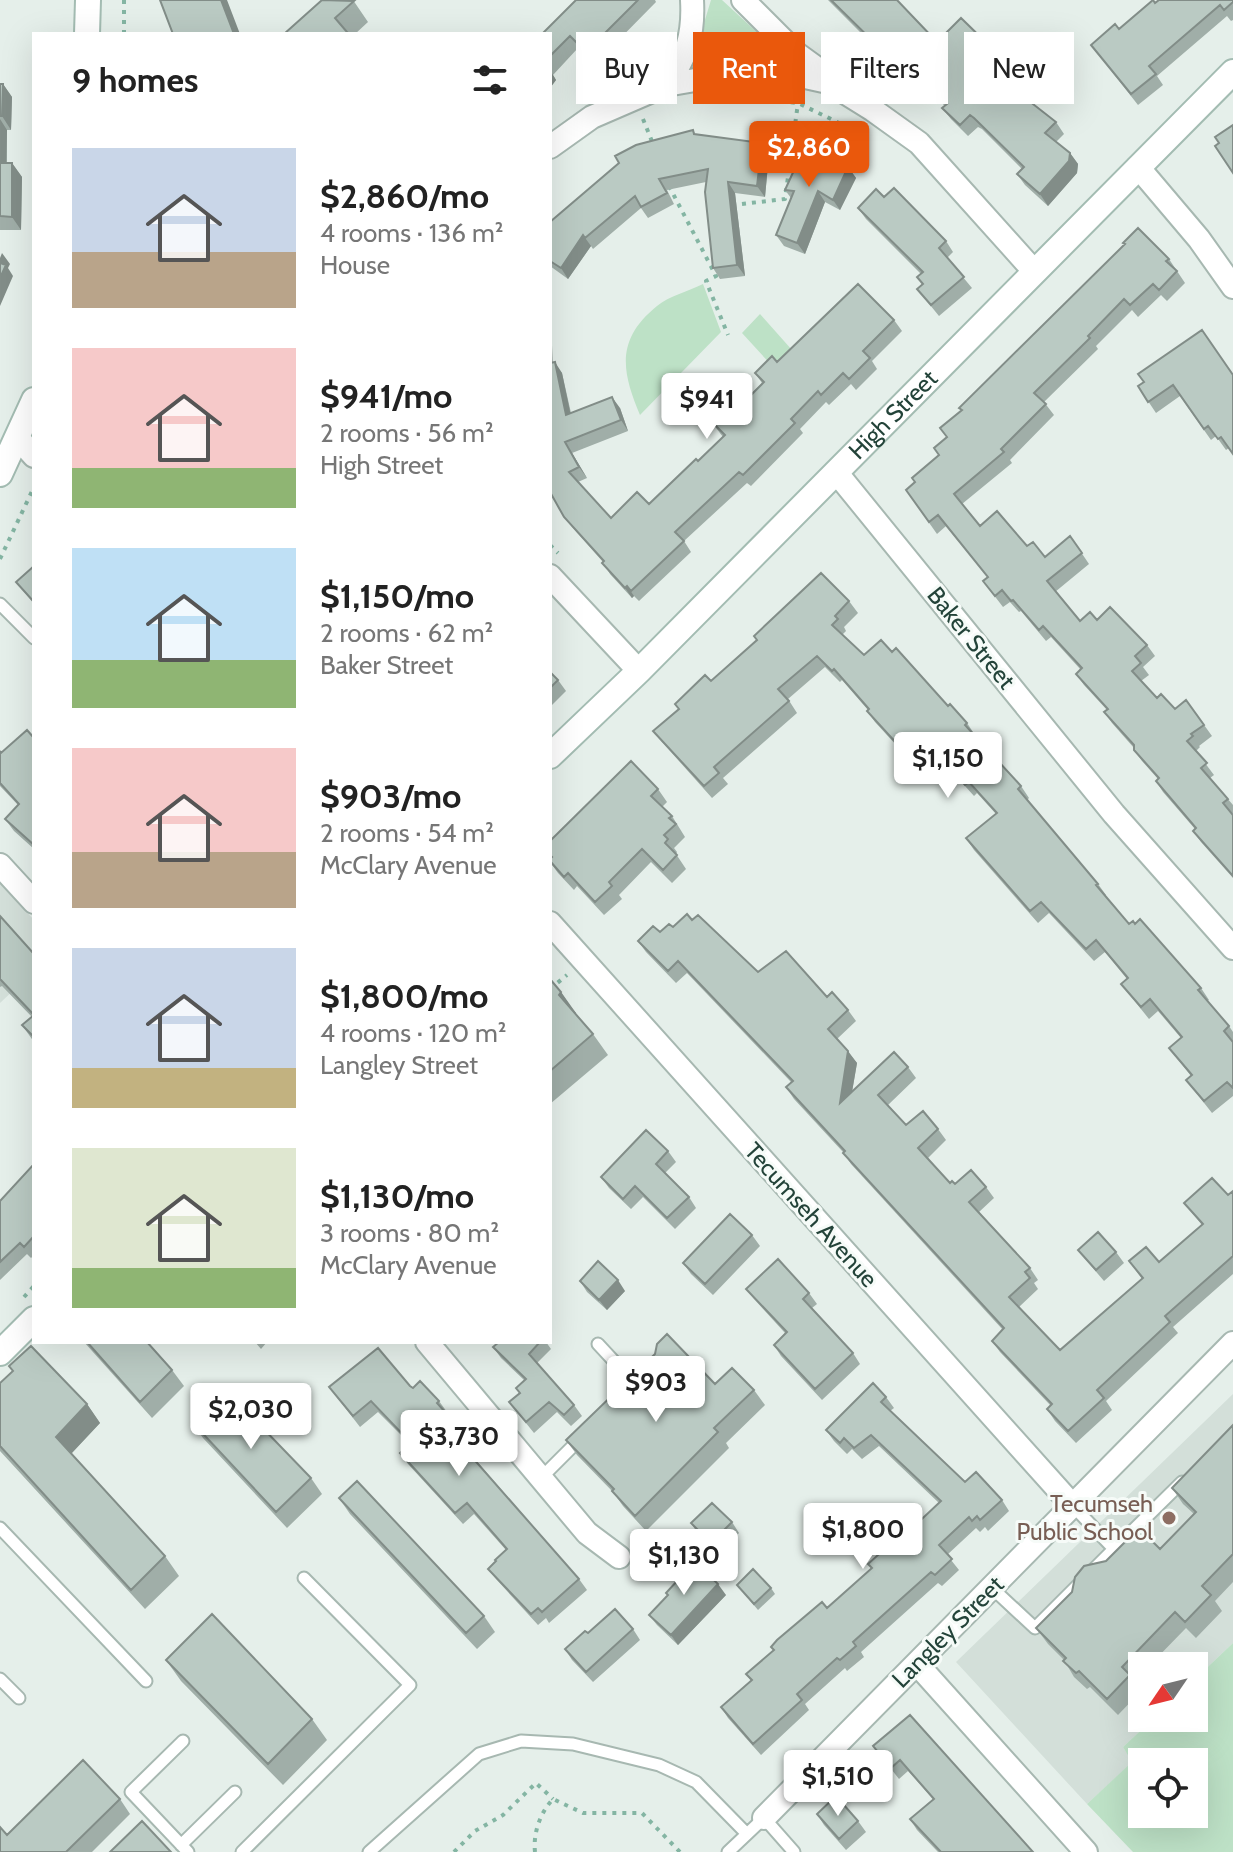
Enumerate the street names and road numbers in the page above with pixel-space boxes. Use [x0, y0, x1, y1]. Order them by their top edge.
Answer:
street label: High Street [842, 364, 943, 465]
street label: Baker Street [921, 581, 1021, 695]
street label: Tecumseh Avenue [739, 1136, 884, 1293]
street label: Langley Street [886, 1570, 1009, 1693]

